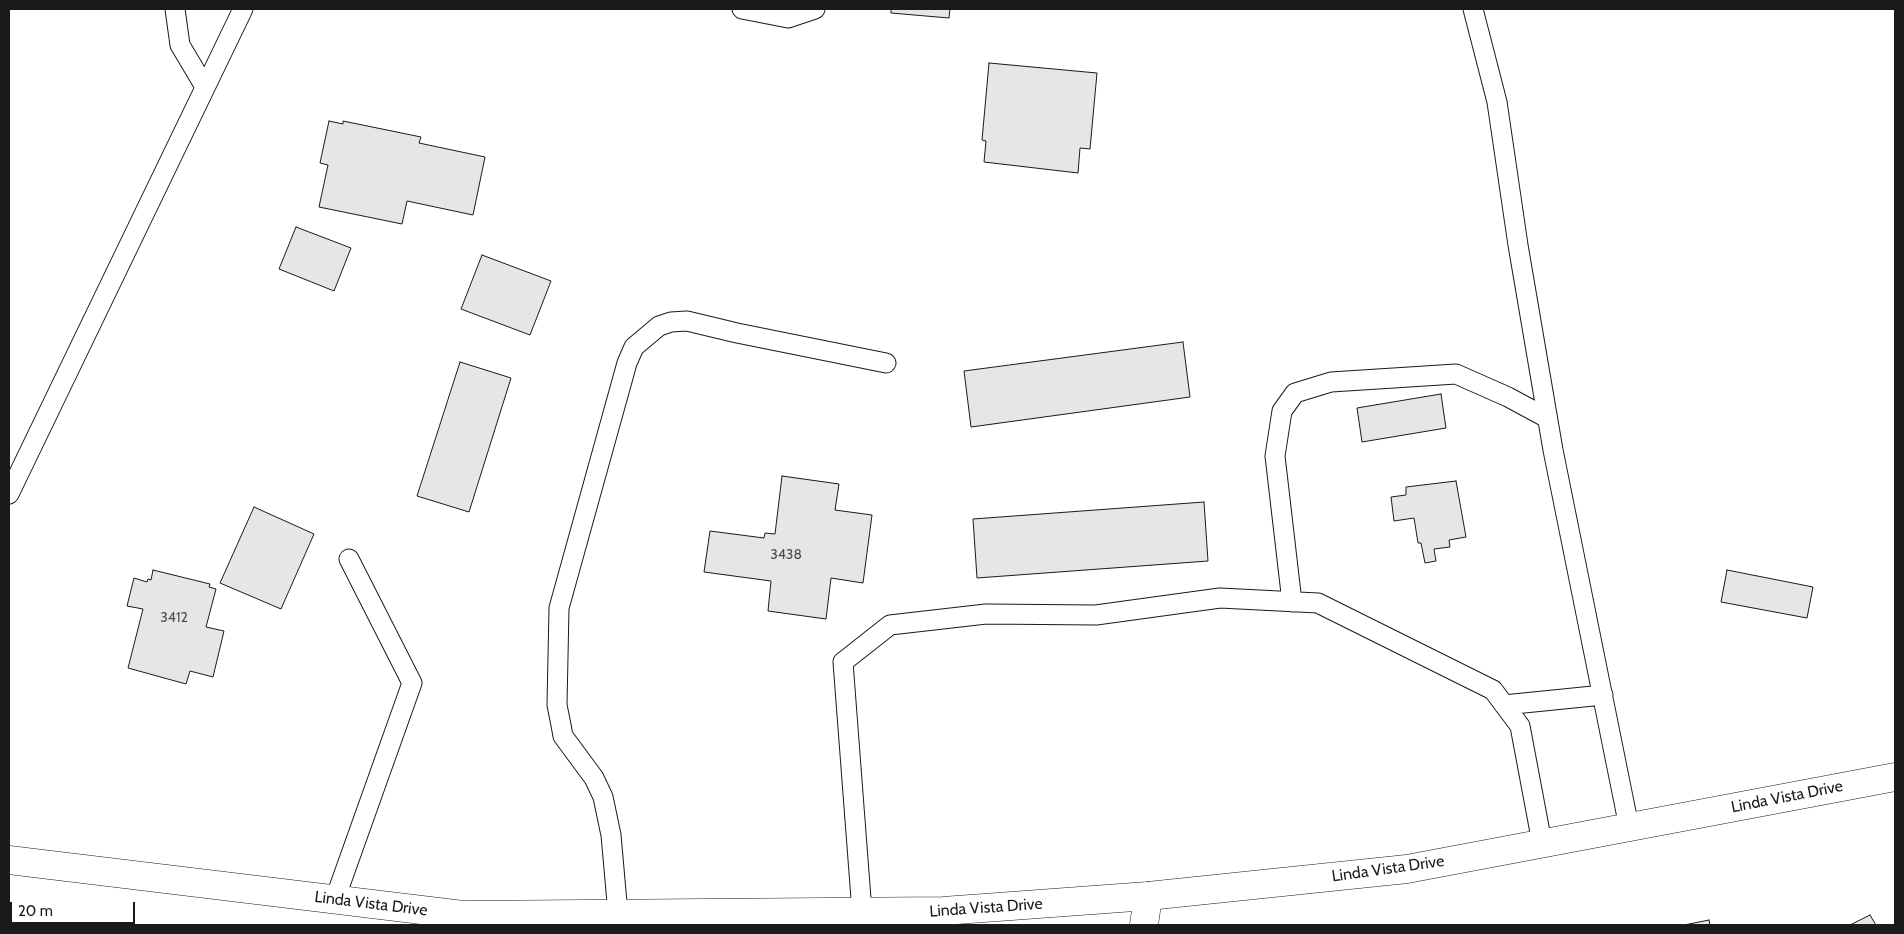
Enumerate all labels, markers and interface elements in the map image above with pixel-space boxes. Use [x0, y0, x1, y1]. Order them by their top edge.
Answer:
house number: 3438 [770, 547, 802, 563]
house number: 3412 [160, 610, 188, 626]
street label: Linda Vista Drive [1729, 777, 1845, 817]
street label: Linda Vista Drive [1330, 852, 1446, 886]
street label: Linda Vista Drive [313, 888, 429, 920]
scale bar [12, 892, 138, 924]
street label: Linda Vista Drive [929, 894, 1043, 922]
text: 20 m [18, 902, 53, 920]

